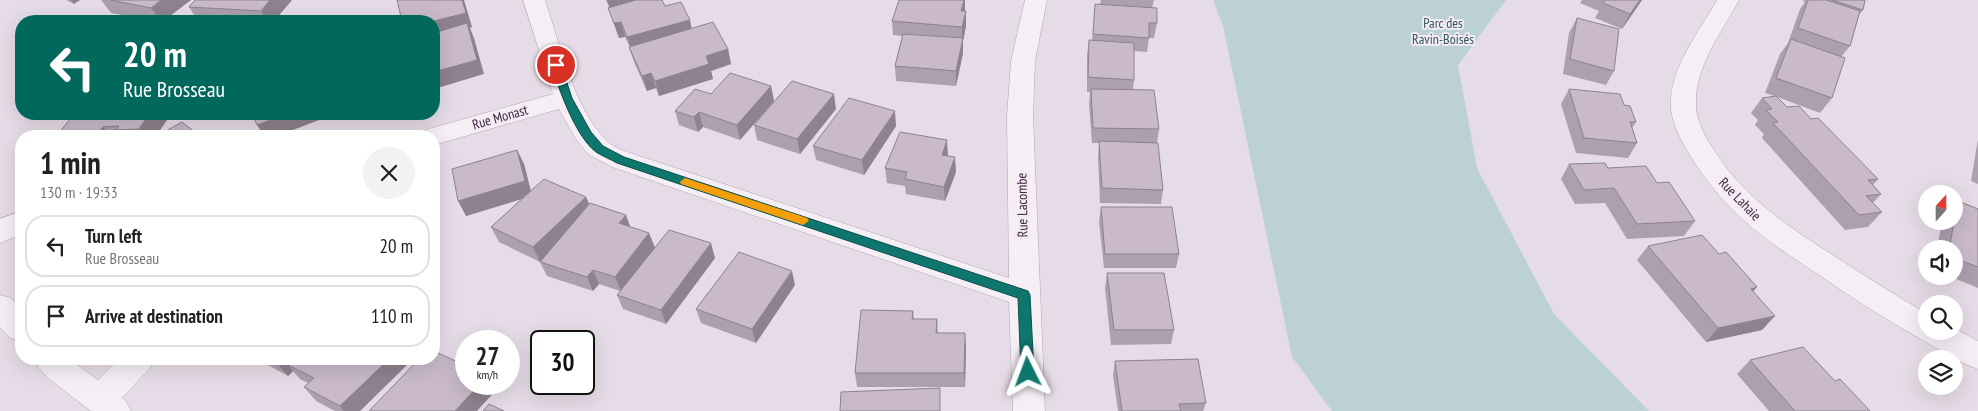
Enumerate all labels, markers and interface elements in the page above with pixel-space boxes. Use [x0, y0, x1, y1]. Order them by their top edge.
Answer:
park label: Parc des Ravin-Boisés [1412, 14, 1474, 48]
text: 20 m [123, 31, 187, 77]
icon: left [40, 35, 105, 100]
pin [535, 44, 577, 86]
icon: arrive [542, 51, 570, 79]
text: Rue Brosseau [123, 75, 225, 103]
street label: Rue Monast [470, 100, 530, 133]
text: 1 min [40, 143, 101, 182]
button: close [363, 147, 415, 199]
street label: Rue Lacombe [1012, 172, 1032, 237]
street label: Rue Lahaie [1715, 174, 1765, 225]
text: 130 m · 19:33 [40, 182, 118, 202]
north arrow [1918, 185, 1962, 230]
map controls [1918, 185, 1963, 395]
text: Turn left [85, 224, 142, 248]
icon: left [42, 232, 70, 260]
text: 20 m [380, 234, 413, 258]
button: sound [1918, 240, 1963, 285]
text: Rue Brosseau [85, 248, 159, 268]
button: search [1918, 295, 1963, 340]
icon: arrive [42, 302, 70, 330]
text: Arrive at destination [85, 304, 223, 328]
text: 110 m [371, 304, 413, 328]
speed limit sign: 30 [530, 330, 595, 395]
text: 27 [476, 340, 499, 372]
position arrow [1001, 345, 1053, 397]
button: layers [1918, 350, 1963, 395]
text: km/h [477, 367, 498, 382]

